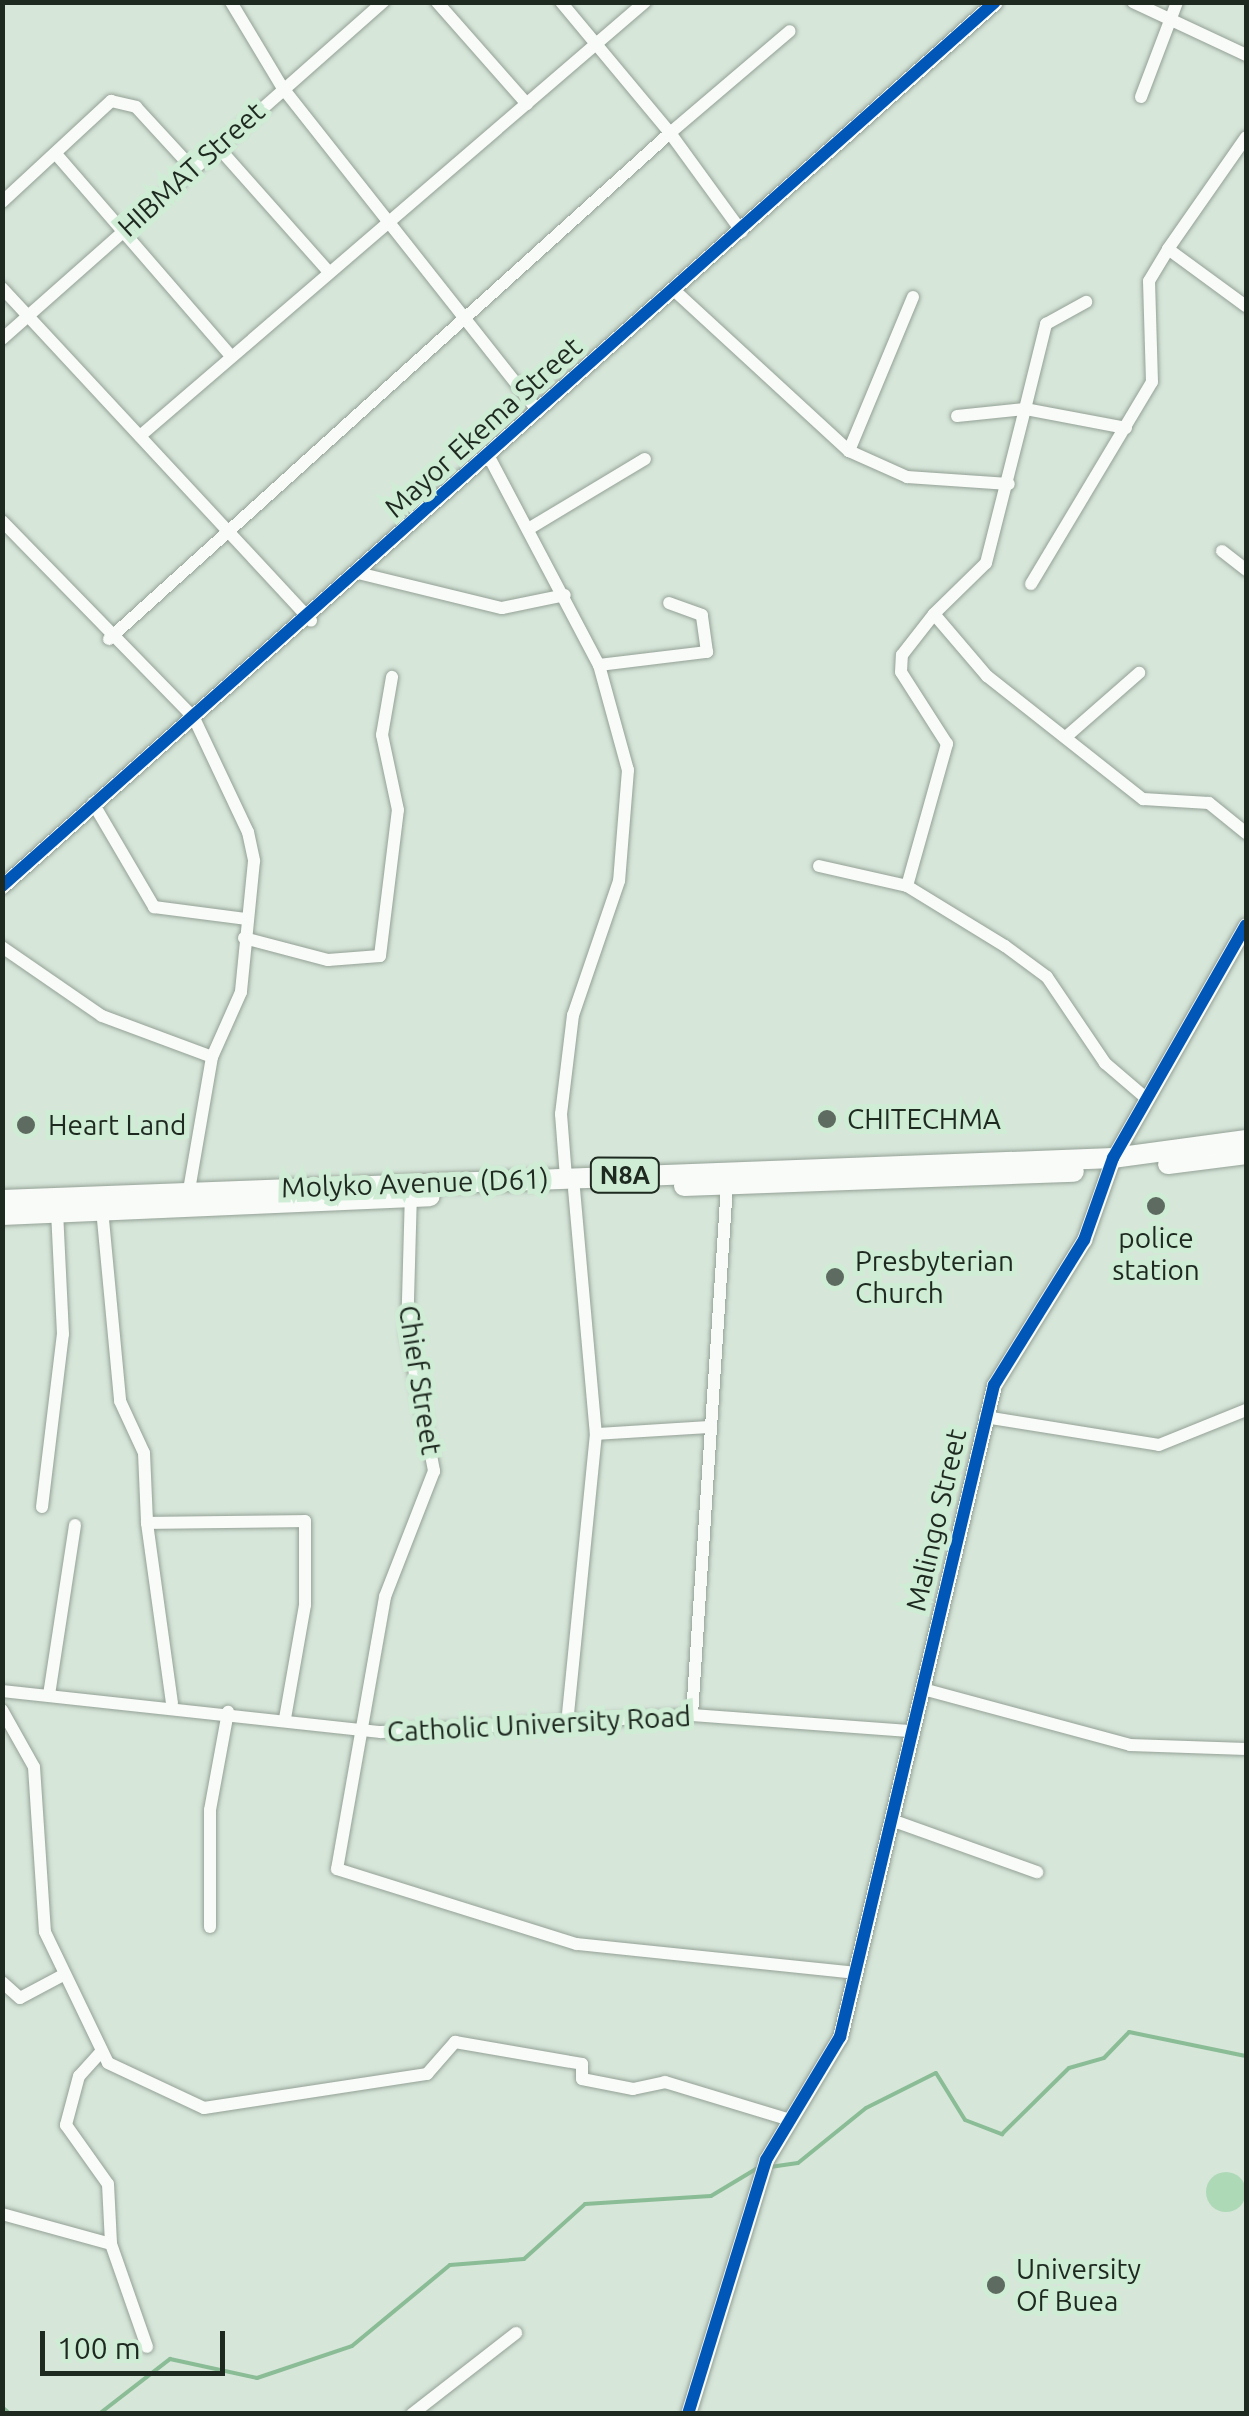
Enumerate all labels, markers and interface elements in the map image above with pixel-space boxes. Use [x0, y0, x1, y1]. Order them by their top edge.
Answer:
street label: HIBMAT Street [111, 94, 271, 244]
street label: Mayor Ekema Street [378, 330, 588, 524]
place label: CHITECHMA [847, 1102, 1001, 1136]
place label: Heart Land [48, 1108, 186, 1142]
marker: CHITECHMA [816, 1108, 838, 1130]
marker: Heart Land [13, 1112, 39, 1138]
road number: N8A [588, 1155, 662, 1195]
street label: Molyko Avenue (D61) [281, 1162, 549, 1204]
marker: police station [1145, 1195, 1167, 1217]
place label: police station [1112, 1221, 1200, 1287]
place label: Presbyterian Church [855, 1244, 1014, 1310]
marker: Presbyterian Church [824, 1266, 846, 1288]
street label: Chief Street [392, 1303, 448, 1457]
street label: Malingo Street [899, 1426, 973, 1614]
street label: Catholic University Road [386, 1699, 692, 1749]
place label: University Of Buea [1016, 2252, 1141, 2318]
marker: University Of Buea [985, 2274, 1007, 2296]
scale bar [45, 2311, 230, 2373]
text: 100 m [57, 2331, 141, 2365]

